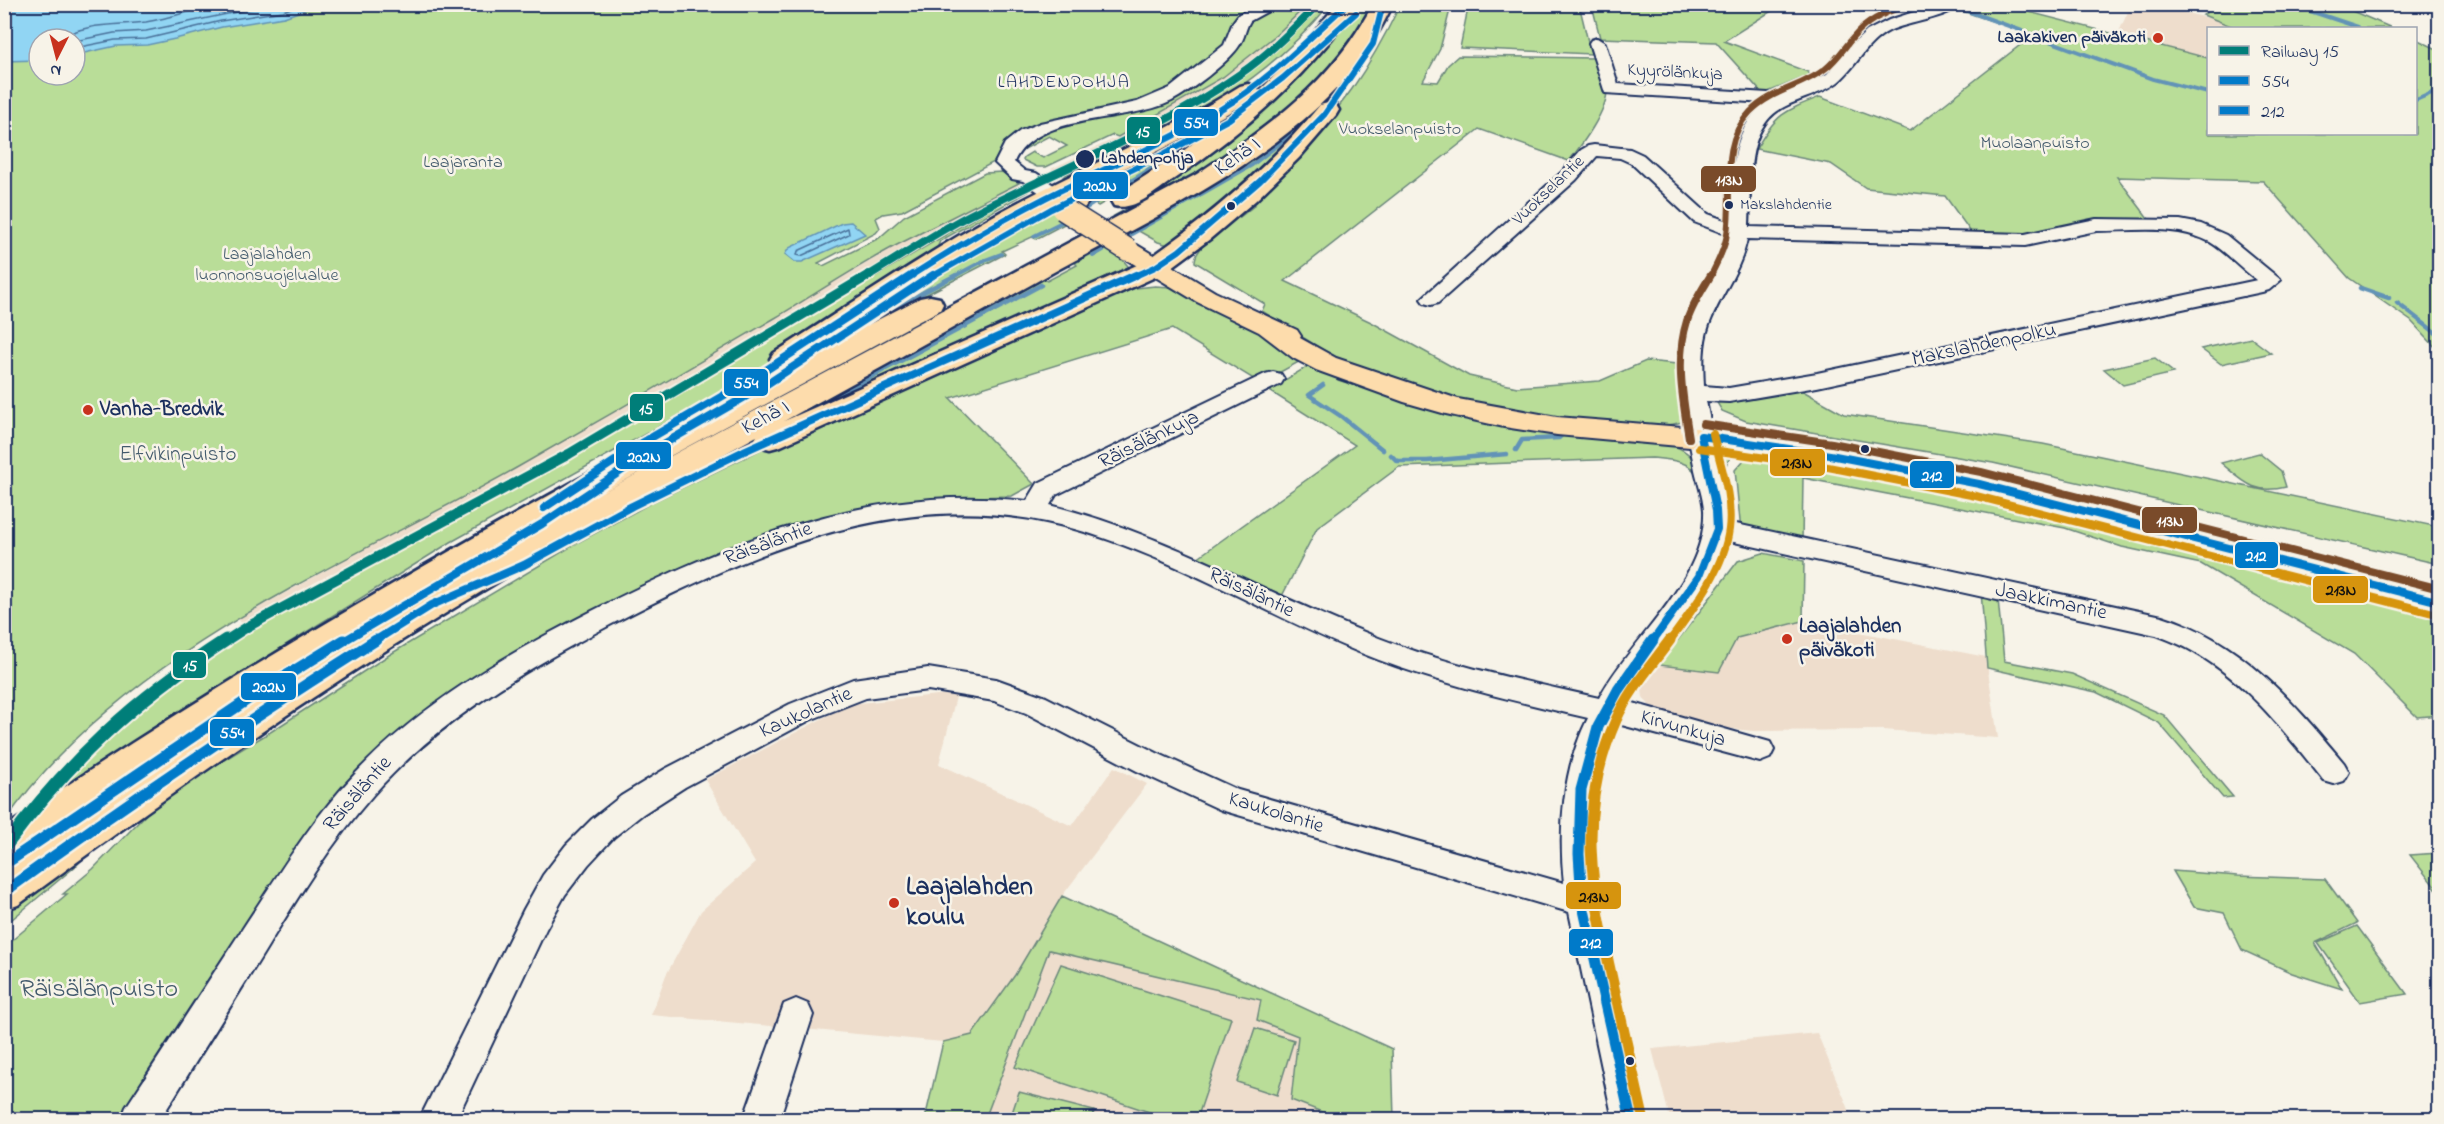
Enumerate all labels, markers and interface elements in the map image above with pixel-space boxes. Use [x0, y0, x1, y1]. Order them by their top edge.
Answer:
place label: Laakakiven päiväkoti [1998, 25, 2146, 51]
north arrow [27, 27, 87, 87]
legend [2207, 27, 2417, 135]
marker: Laakakiven päiväkoti [2151, 31, 2165, 45]
text: Railway 15 [2261, 40, 2339, 66]
text: N [49, 57, 62, 82]
street label: Kyyrölänkuja [1627, 58, 1723, 88]
district label: LAHDENPOHJA [998, 70, 1130, 96]
text: 554 [2261, 70, 2290, 96]
text: 212 [2261, 100, 2285, 126]
line badge: 554 [1173, 108, 1219, 137]
text: 554 [1184, 112, 1209, 136]
line badge: 15 [1126, 116, 1161, 145]
park label: Vuokselanpuisto [1338, 117, 1461, 143]
text: 15 [1136, 121, 1151, 145]
street label: Kehä I [1209, 130, 1267, 184]
park label: Muolaanpuisto [1980, 131, 2090, 157]
place label: Lahdenpohja [1101, 146, 1194, 172]
marker: Lahdenpohja [1074, 148, 1096, 170]
street label: Vuokselantie [1506, 149, 1592, 233]
park label: Laajaranta [423, 150, 503, 176]
line badge: 113N [1700, 165, 1757, 193]
text: 113N [1715, 169, 1743, 193]
line badge: 202N [1072, 171, 1129, 200]
text: 202N [1082, 175, 1117, 199]
place label: Makslahdentie [1740, 193, 1833, 217]
marker: Makslahdentie [1723, 199, 1735, 211]
unlabelled marker [1225, 200, 1237, 212]
park label: Laajalahden luonnonsuojelualue [196, 242, 339, 289]
street label: Makslahdenpolku [1909, 315, 2059, 375]
line badge: 554 [723, 368, 769, 397]
text: 554 [734, 372, 759, 396]
line badge: 15 [629, 393, 664, 422]
street label: Kehä I [737, 393, 795, 443]
place label: Vanha-Bredvik [99, 395, 224, 425]
text: 15 [639, 398, 654, 422]
marker: Vanha-Bredvik [81, 403, 95, 417]
street label: Räisälänkuja [1094, 403, 1204, 477]
park label: Elfvikinpuisto [119, 440, 237, 470]
line badge: 202N [615, 441, 672, 470]
unlabelled marker [1859, 443, 1871, 455]
text: 202N [626, 446, 661, 470]
line badge: 213N [1769, 448, 1826, 477]
text: 213N [1781, 452, 1812, 476]
line badge: 212 [1909, 460, 1955, 489]
text: 212 [1921, 465, 1943, 489]
line badge: 113N [2141, 506, 2198, 534]
text: 113N [2156, 510, 2184, 534]
street label: Räisäläntie [720, 514, 817, 574]
line badge: 212 [2234, 541, 2279, 569]
text: 212 [2245, 545, 2267, 569]
street label: Räisäläntie [1203, 560, 1300, 626]
line badge: 213N [2312, 575, 2369, 604]
street label: Jaakkimantie [1992, 576, 2110, 629]
text: 213N [2325, 579, 2356, 603]
place label: Laajalahden päiväkoti [1799, 612, 1901, 666]
marker: Laajalahden päiväkoti [1780, 632, 1794, 646]
line badge: 15 [172, 651, 207, 679]
text: 15 [183, 655, 198, 679]
line badge: 202N [240, 672, 297, 701]
text: 202N [251, 676, 286, 700]
street label: Kaukolantie [755, 679, 858, 747]
street label: Kirvunkuja [1637, 703, 1729, 755]
line badge: 554 [209, 718, 255, 747]
text: 554 [220, 722, 245, 746]
street label: Räisäläntie [316, 749, 400, 839]
street label: Kaukolantie [1225, 784, 1328, 842]
place label: Laajalahden koulu [906, 869, 1033, 937]
line badge: 213N [1565, 881, 1622, 910]
text: 213N [1578, 886, 1609, 910]
marker: Laajalahden koulu [887, 896, 901, 910]
line badge: 212 [1568, 928, 1614, 957]
text: 212 [1580, 932, 1602, 956]
park label: Räisälänpuisto [20, 971, 178, 1009]
unlabelled marker [1624, 1055, 1636, 1067]

